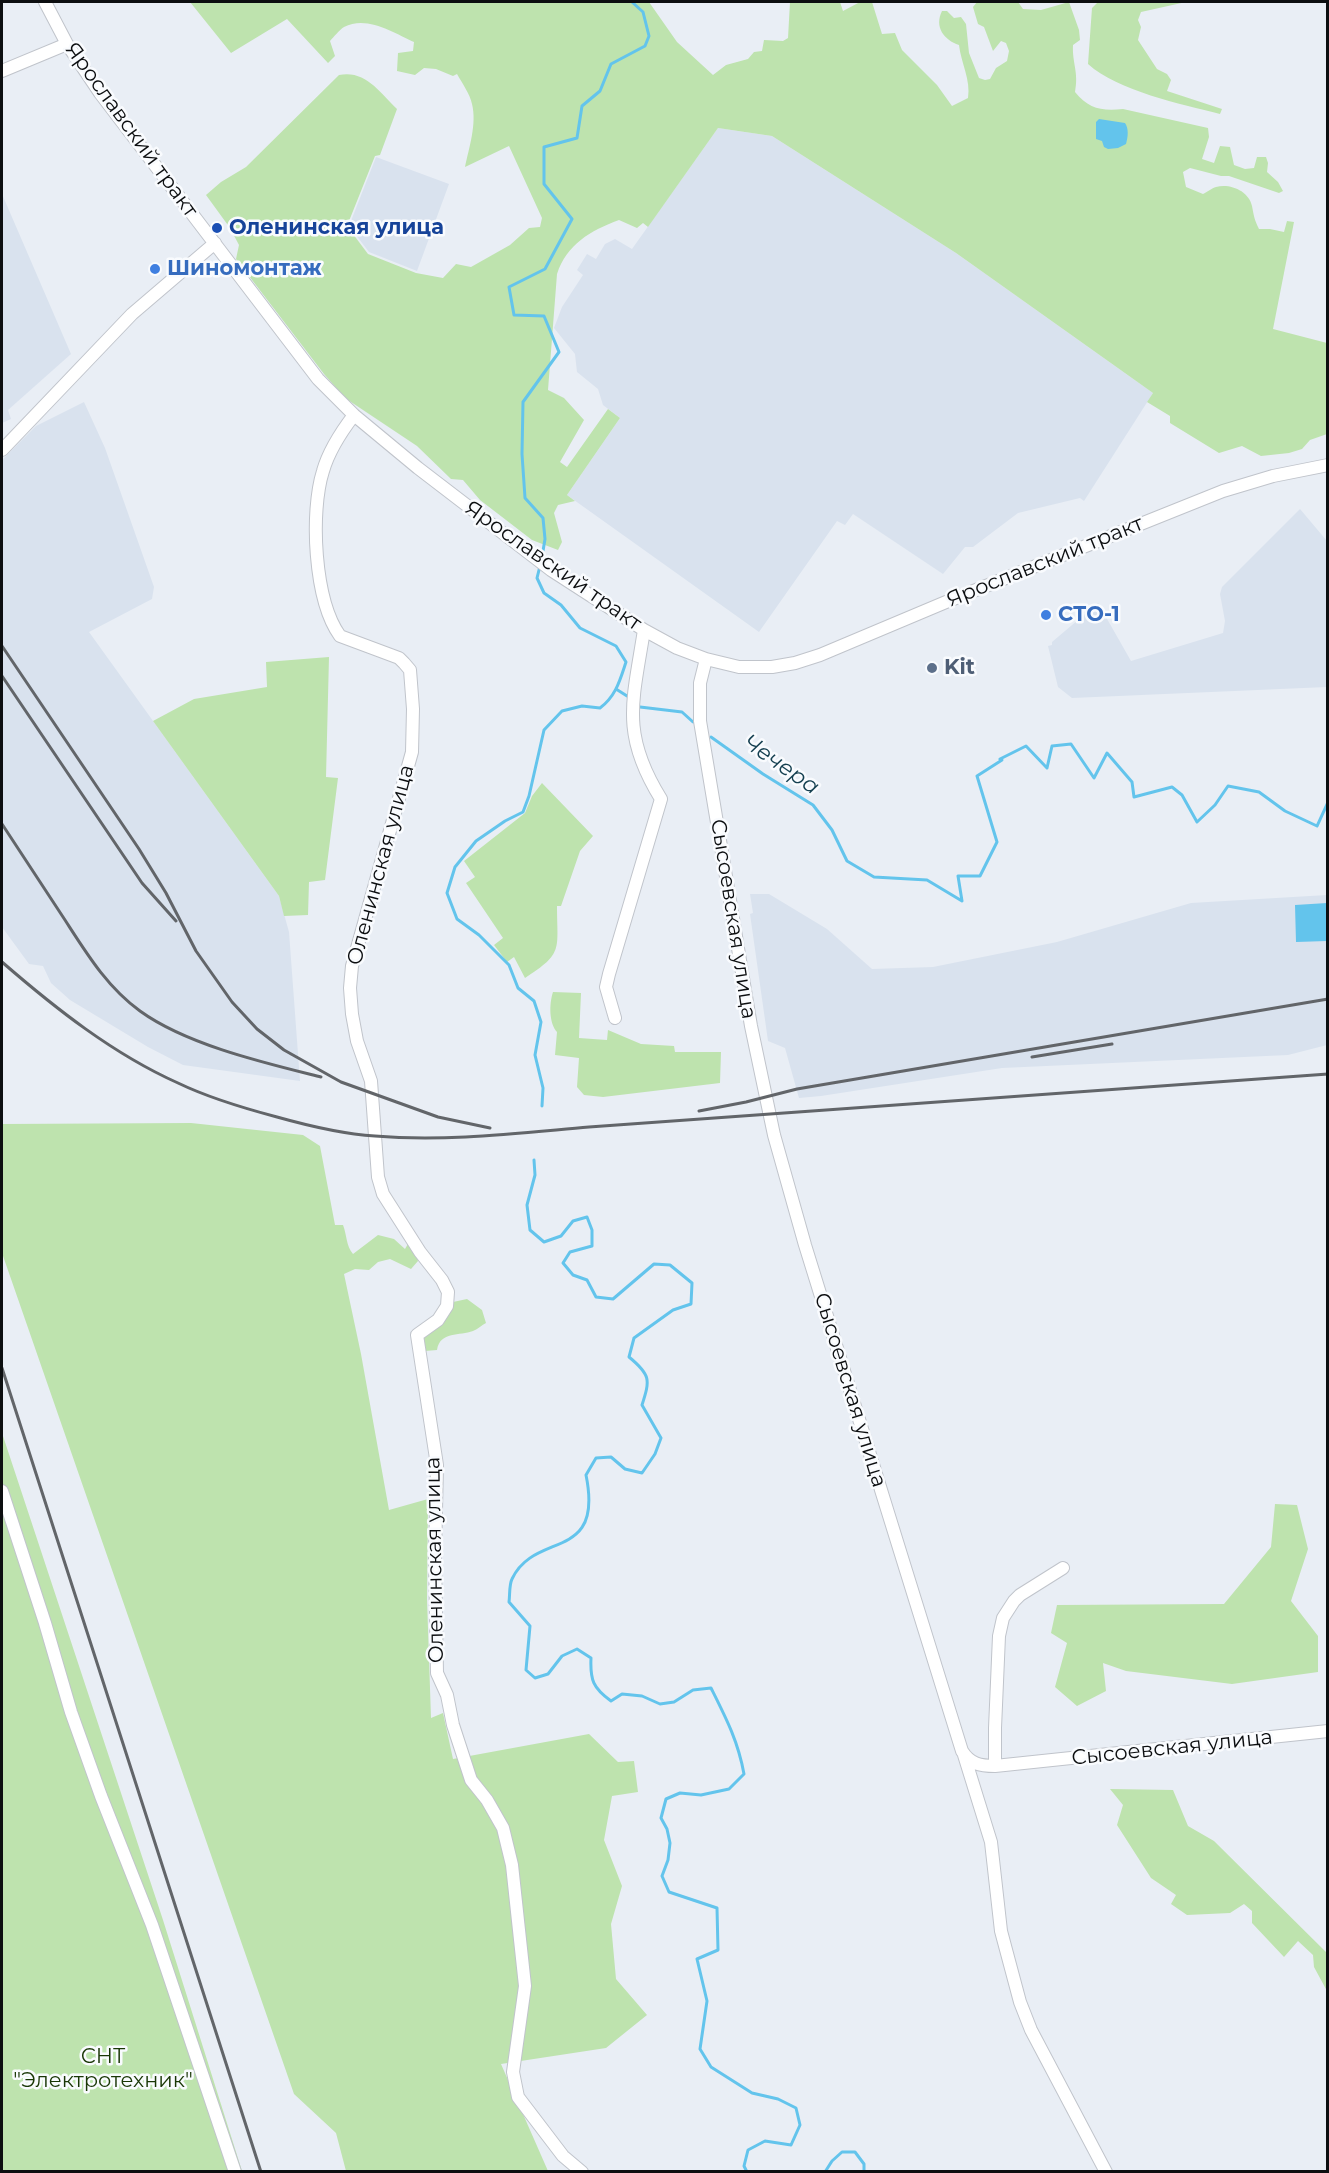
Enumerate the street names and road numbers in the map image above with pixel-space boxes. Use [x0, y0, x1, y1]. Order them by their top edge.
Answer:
street label: Ярославский тракт [59, 38, 203, 222]
street label: Ярославский тракт [460, 496, 646, 636]
street label: Ярославский тракт [943, 511, 1147, 613]
street label: Оленинская улица [342, 762, 420, 968]
street label: Сысоевская улица [705, 817, 761, 1021]
street label: Сысоевская улица [808, 1290, 892, 1490]
street label: Оленинская улица [421, 1457, 449, 1663]
street label: Сысоевская улица [1070, 1725, 1274, 1771]

